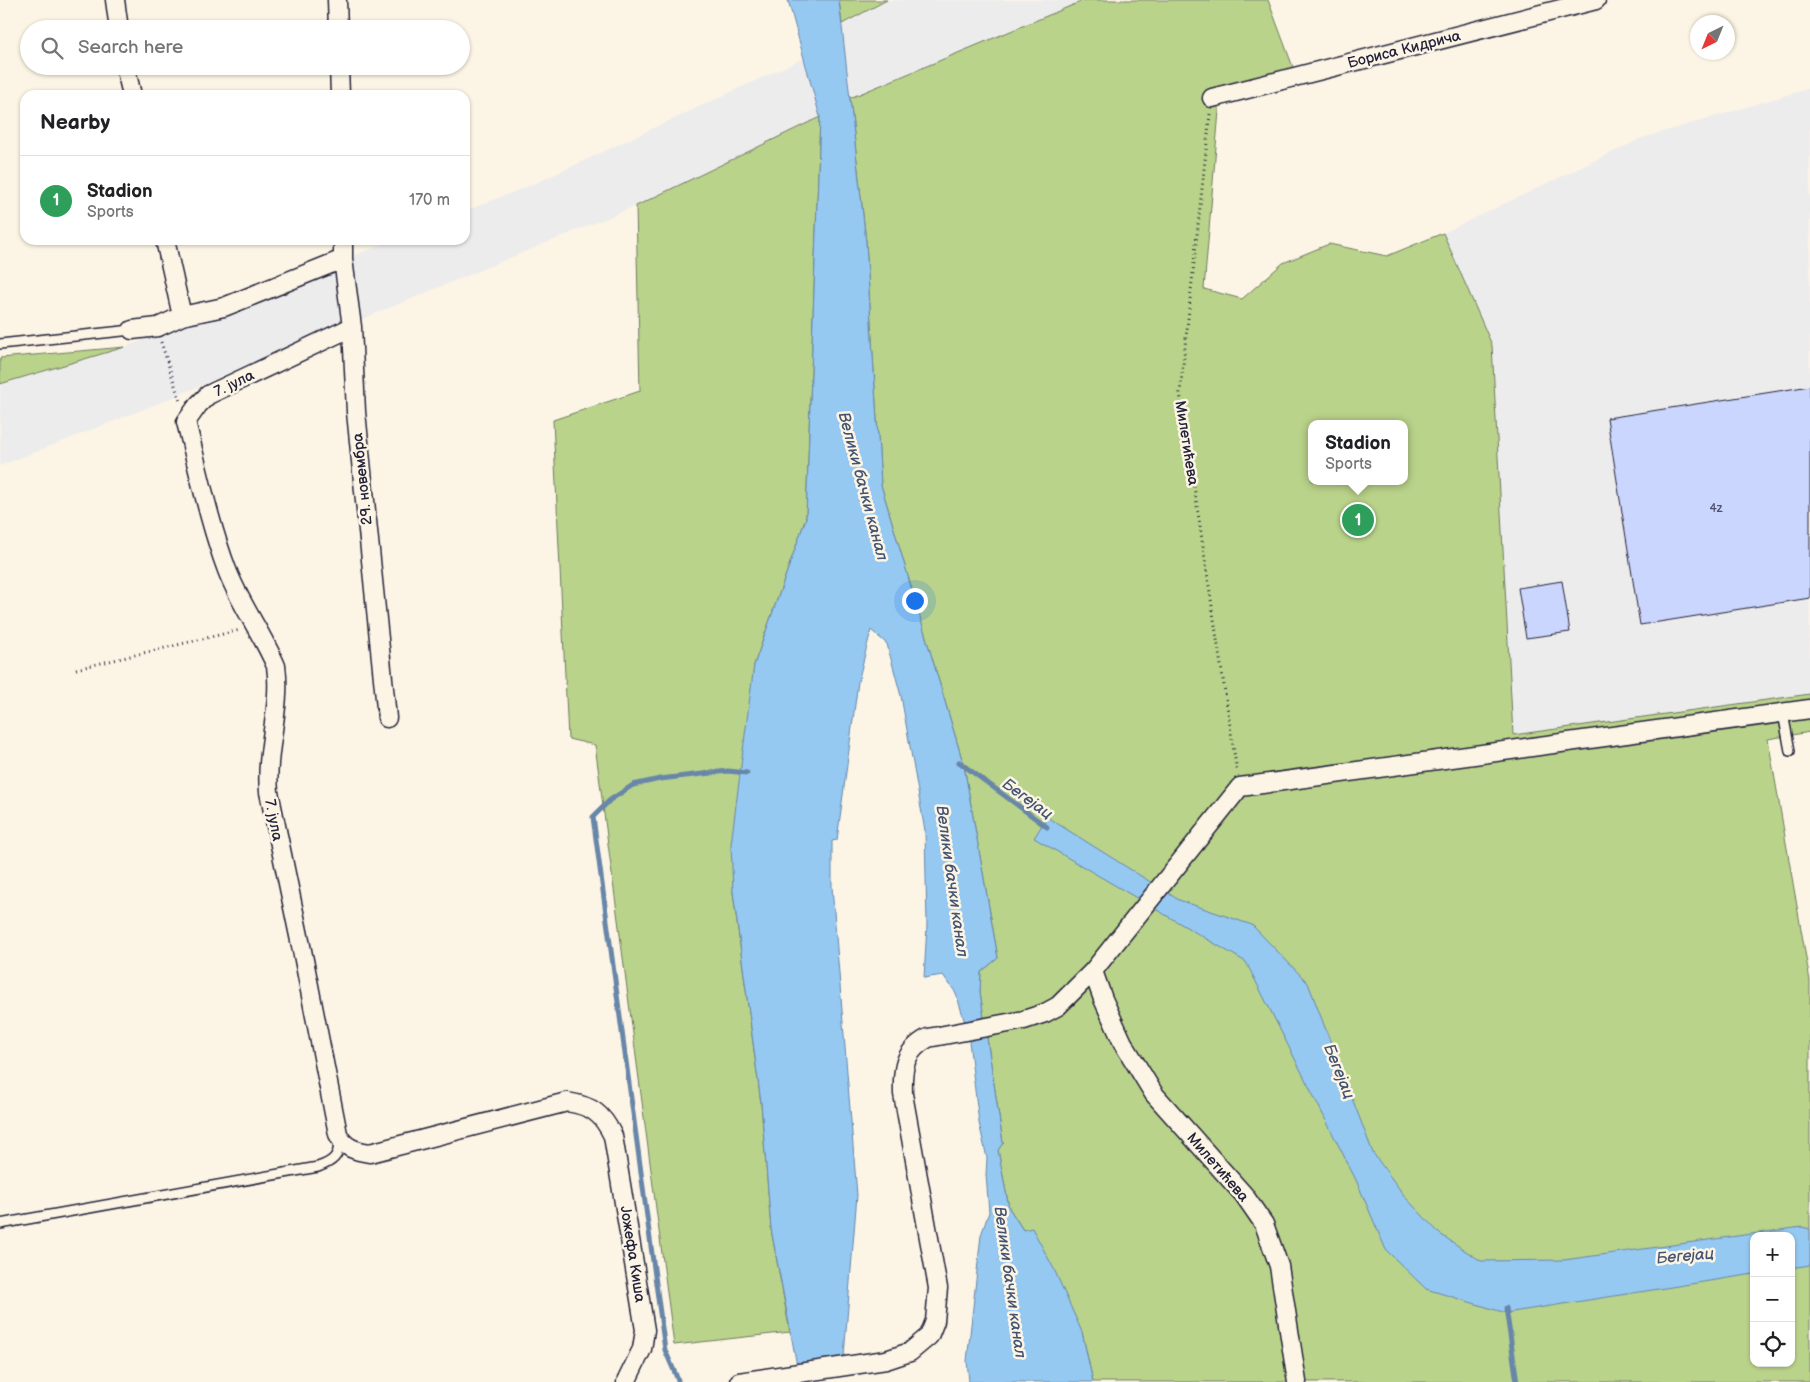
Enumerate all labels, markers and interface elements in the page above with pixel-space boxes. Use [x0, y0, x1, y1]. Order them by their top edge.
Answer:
north arrow [1690, 15, 1735, 60]
search box [20, 20, 470, 75]
street label: Бориса Кидрича [1346, 26, 1463, 73]
icon: search [38, 34, 66, 62]
text: Search here [78, 36, 183, 59]
text: Nearby [40, 110, 110, 135]
text: Stadion [87, 180, 153, 203]
text: 1 [53, 191, 59, 210]
text: 170 m [409, 191, 450, 210]
text: Sports [87, 203, 134, 222]
street label: 7. јула [211, 366, 257, 401]
street label: Милетићева [1170, 399, 1203, 487]
water label: Велики бачки канал [834, 410, 892, 563]
popup [1308, 420, 1408, 485]
street label: 29. новембра [348, 432, 377, 526]
text: Stadion [1325, 432, 1391, 455]
text: Sports [1325, 455, 1372, 474]
pin: 1 [1342, 501, 1374, 539]
house number: 4z [1709, 501, 1723, 516]
your location [902, 588, 928, 614]
water label: Бегејац [998, 775, 1056, 824]
street label: 7. јула [260, 798, 287, 843]
water label: Велики бачки канал [931, 804, 972, 958]
water label: Бегејац [1319, 1041, 1358, 1102]
street label: Милетићева [1182, 1129, 1253, 1206]
street label: Јожефа Киша [616, 1204, 650, 1304]
water label: Велики бачки канал [989, 1205, 1030, 1359]
map controls [1750, 1232, 1795, 1367]
button: + [1750, 1232, 1795, 1277]
water label: Бегејац [1656, 1245, 1715, 1268]
button: − [1750, 1277, 1795, 1322]
button: locate [1750, 1322, 1795, 1367]

